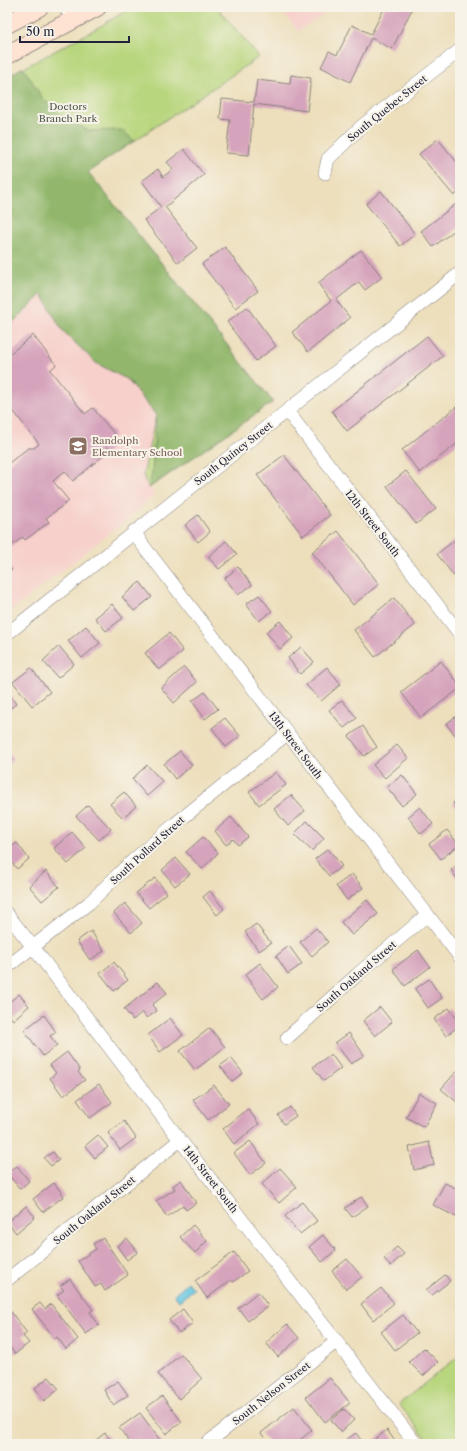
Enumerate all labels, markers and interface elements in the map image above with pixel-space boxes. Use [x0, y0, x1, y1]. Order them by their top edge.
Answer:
scale bar [20, 18, 129, 44]
text: 50 m [26, 24, 55, 39]
street label: South Quebec Street [345, 72, 430, 145]
park label: Doctors Branch Park [39, 100, 98, 125]
street label: South Quincy Street [192, 418, 275, 488]
place label: Randolph Elementary School [92, 434, 182, 459]
school or university icon: Randolph Elementary School [67, 435, 89, 457]
street label: 12th Street South [342, 487, 403, 560]
street label: 13th Street South [266, 709, 326, 782]
street label: South Pollard Street [107, 813, 188, 887]
street label: South Oakland Street [314, 938, 399, 1015]
street label: 14th Street South [180, 1143, 241, 1216]
street label: South Oakland Street [51, 1173, 138, 1247]
street label: South Nelson Street [230, 1359, 313, 1428]

